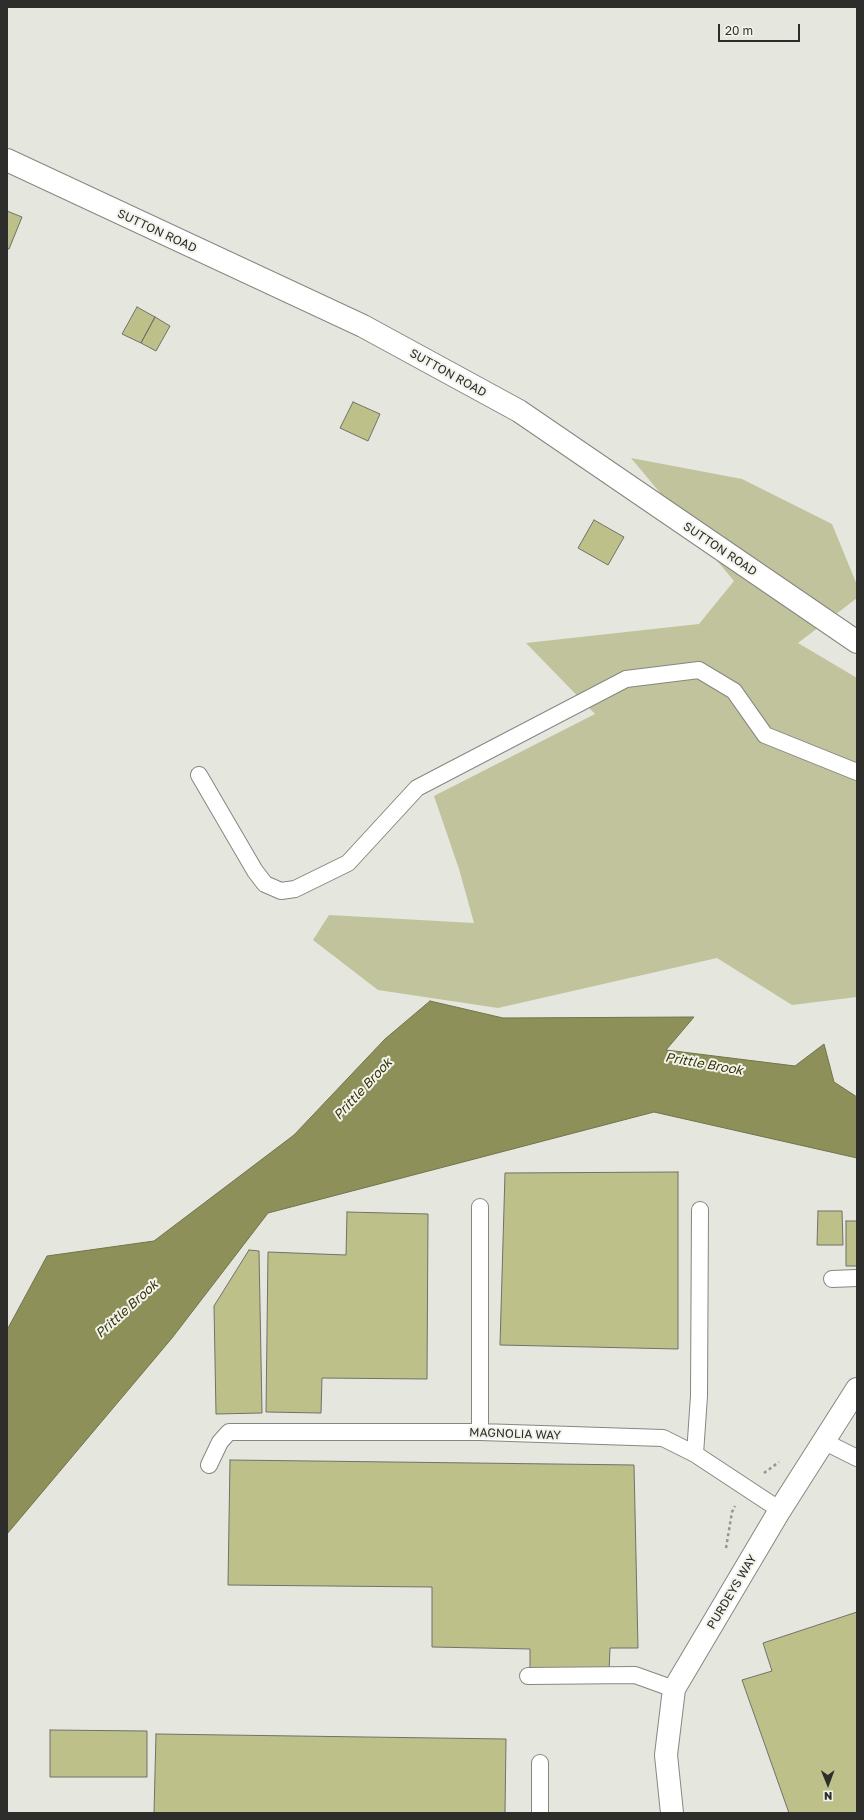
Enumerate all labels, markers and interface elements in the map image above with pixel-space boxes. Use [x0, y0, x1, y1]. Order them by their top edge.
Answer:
scale bar [720, 16, 802, 42]
text: 20 m [725, 23, 753, 38]
street label: SUTTON ROAD [115, 206, 199, 256]
street label: SUTTON ROAD [407, 346, 489, 400]
street label: SUTTON ROAD [680, 519, 760, 579]
water label: Prittle Brook [664, 1049, 744, 1079]
water label: Prittle Brook [330, 1055, 396, 1123]
water label: Prittle Brook [93, 1277, 161, 1341]
street label: MAGNOLIA WAY [469, 1425, 561, 1443]
street label: PURDEYS WAY [704, 1552, 760, 1632]
north arrow [808, 1764, 848, 1804]
text: N [824, 1790, 833, 1803]

